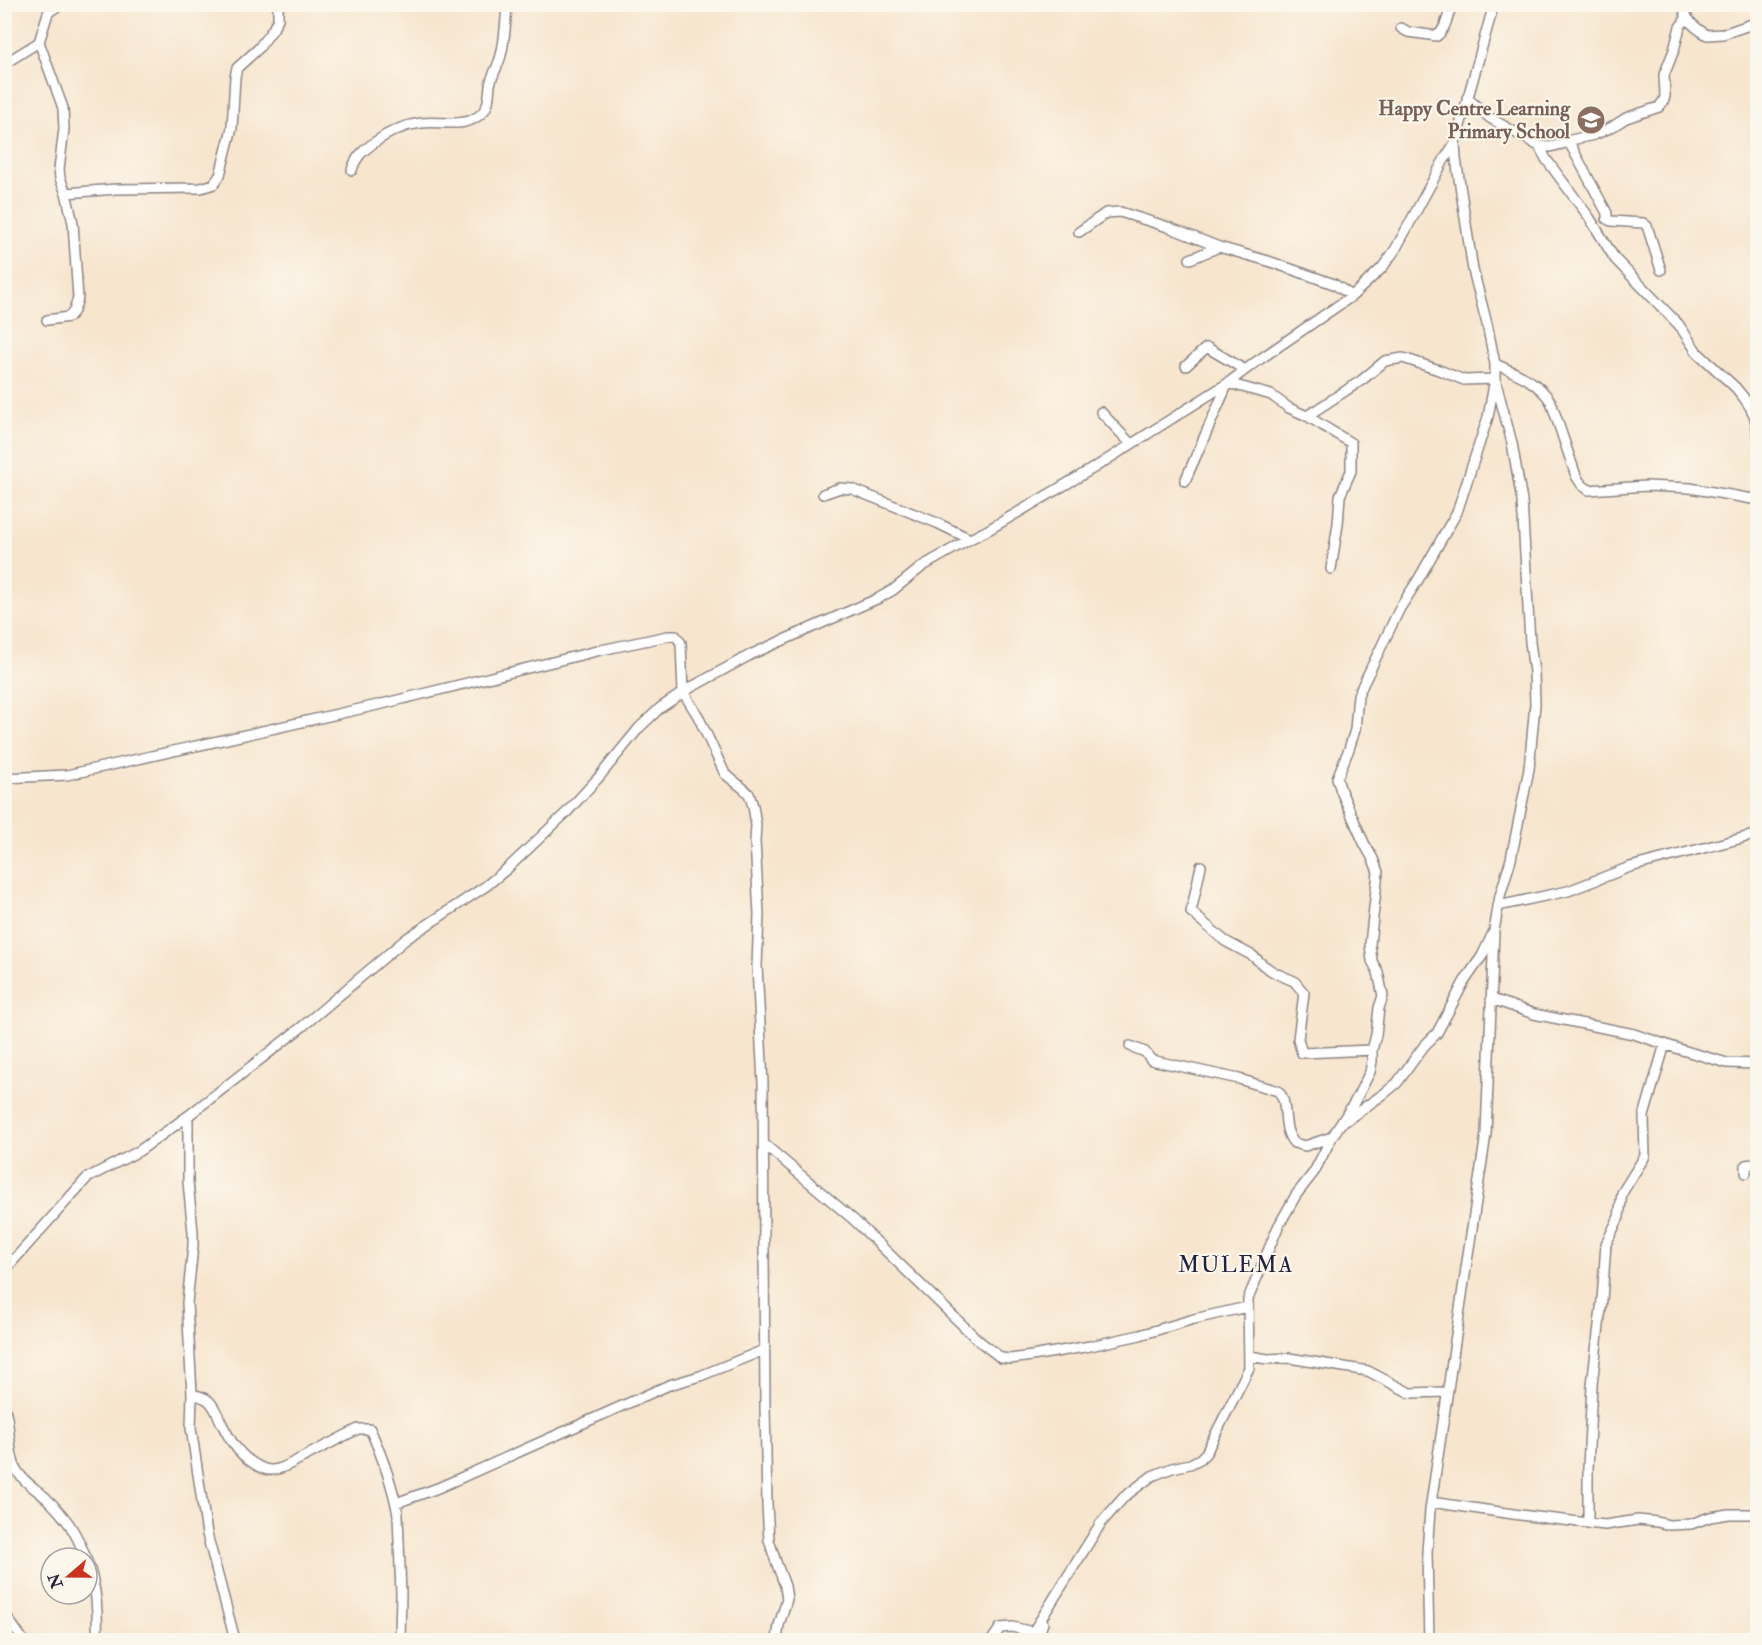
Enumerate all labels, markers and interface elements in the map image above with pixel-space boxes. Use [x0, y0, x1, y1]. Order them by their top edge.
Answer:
place label: Happy Centre Learning Primary School [1378, 96, 1571, 145]
school or university icon: Happy Centre Learning Primary School [1575, 104, 1607, 136]
district label: MULEMA [1178, 1251, 1294, 1279]
north arrow [39, 1546, 99, 1606]
text: N [44, 1570, 68, 1592]

